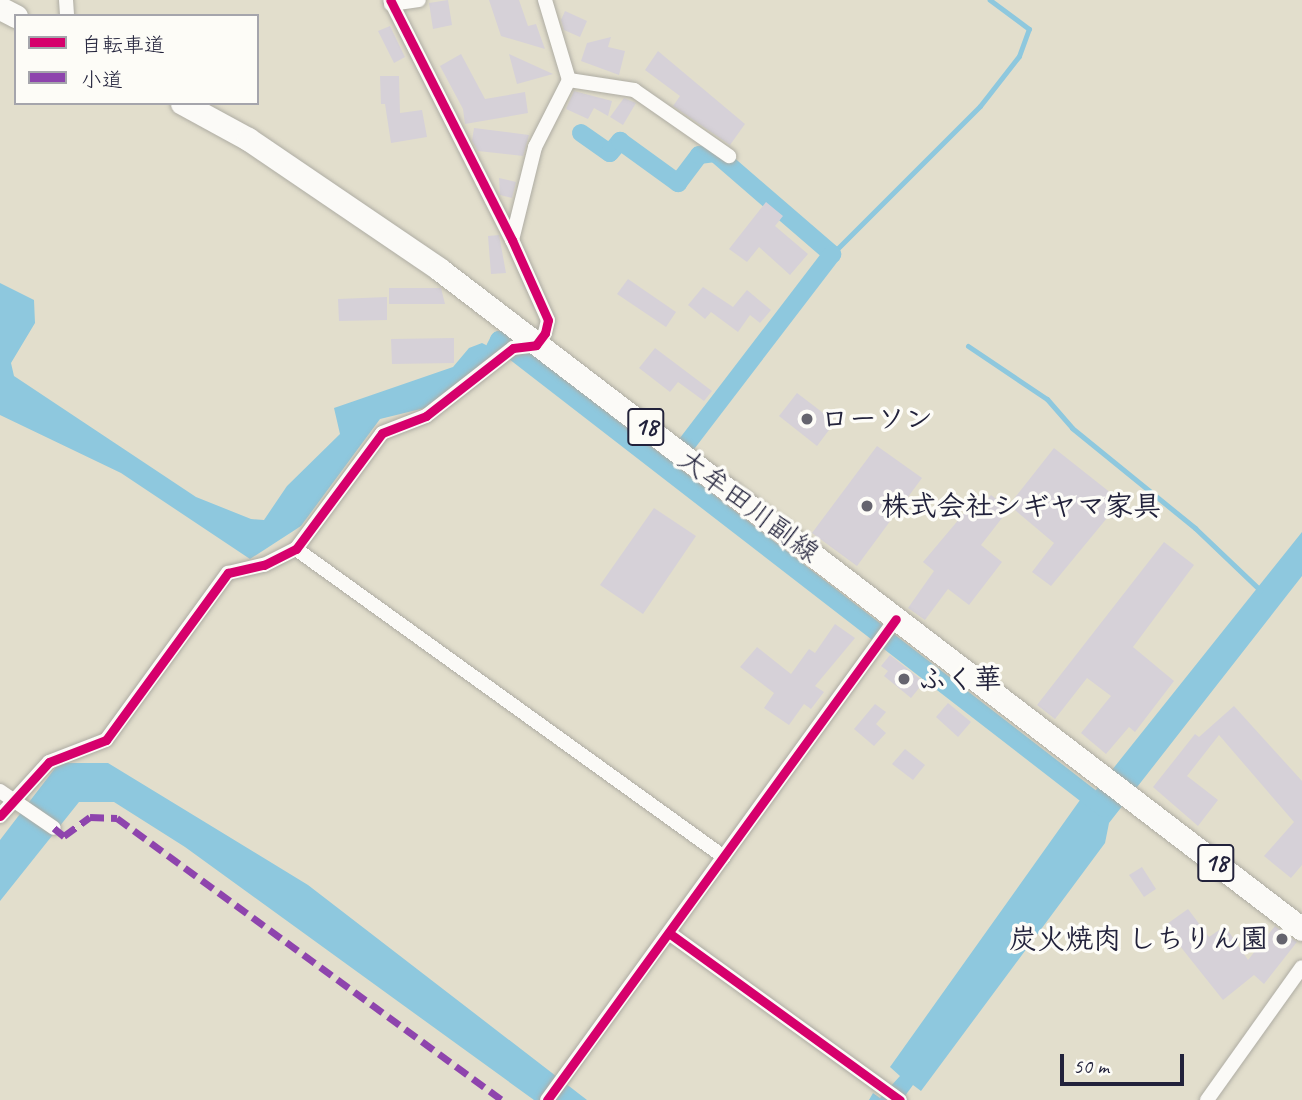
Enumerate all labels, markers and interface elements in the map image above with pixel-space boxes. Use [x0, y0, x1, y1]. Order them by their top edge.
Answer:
legend [14, 14, 259, 105]
text: 自転車道 [81, 32, 165, 58]
text: 小道 [81, 67, 123, 93]
place label: ローソン [821, 402, 933, 436]
road number: 18 [627, 404, 665, 449]
marker: ローソン [799, 411, 815, 427]
street label: 大牟田川副線 [672, 442, 826, 570]
place label: 株式会社シギヤマ家具 [881, 489, 1161, 523]
marker: 株式会社シギヤマ家具 [859, 498, 875, 514]
place label: ふく華 [918, 662, 1002, 696]
marker: ふく華 [896, 671, 912, 687]
road number: 18 [1197, 841, 1235, 886]
place label: 炭火焼肉 しちりん園 [1009, 922, 1268, 956]
marker: 炭火焼肉 しちりん園 [1274, 931, 1290, 947]
scale bar [1064, 1040, 1188, 1084]
text: 50 m [1073, 1053, 1109, 1079]

